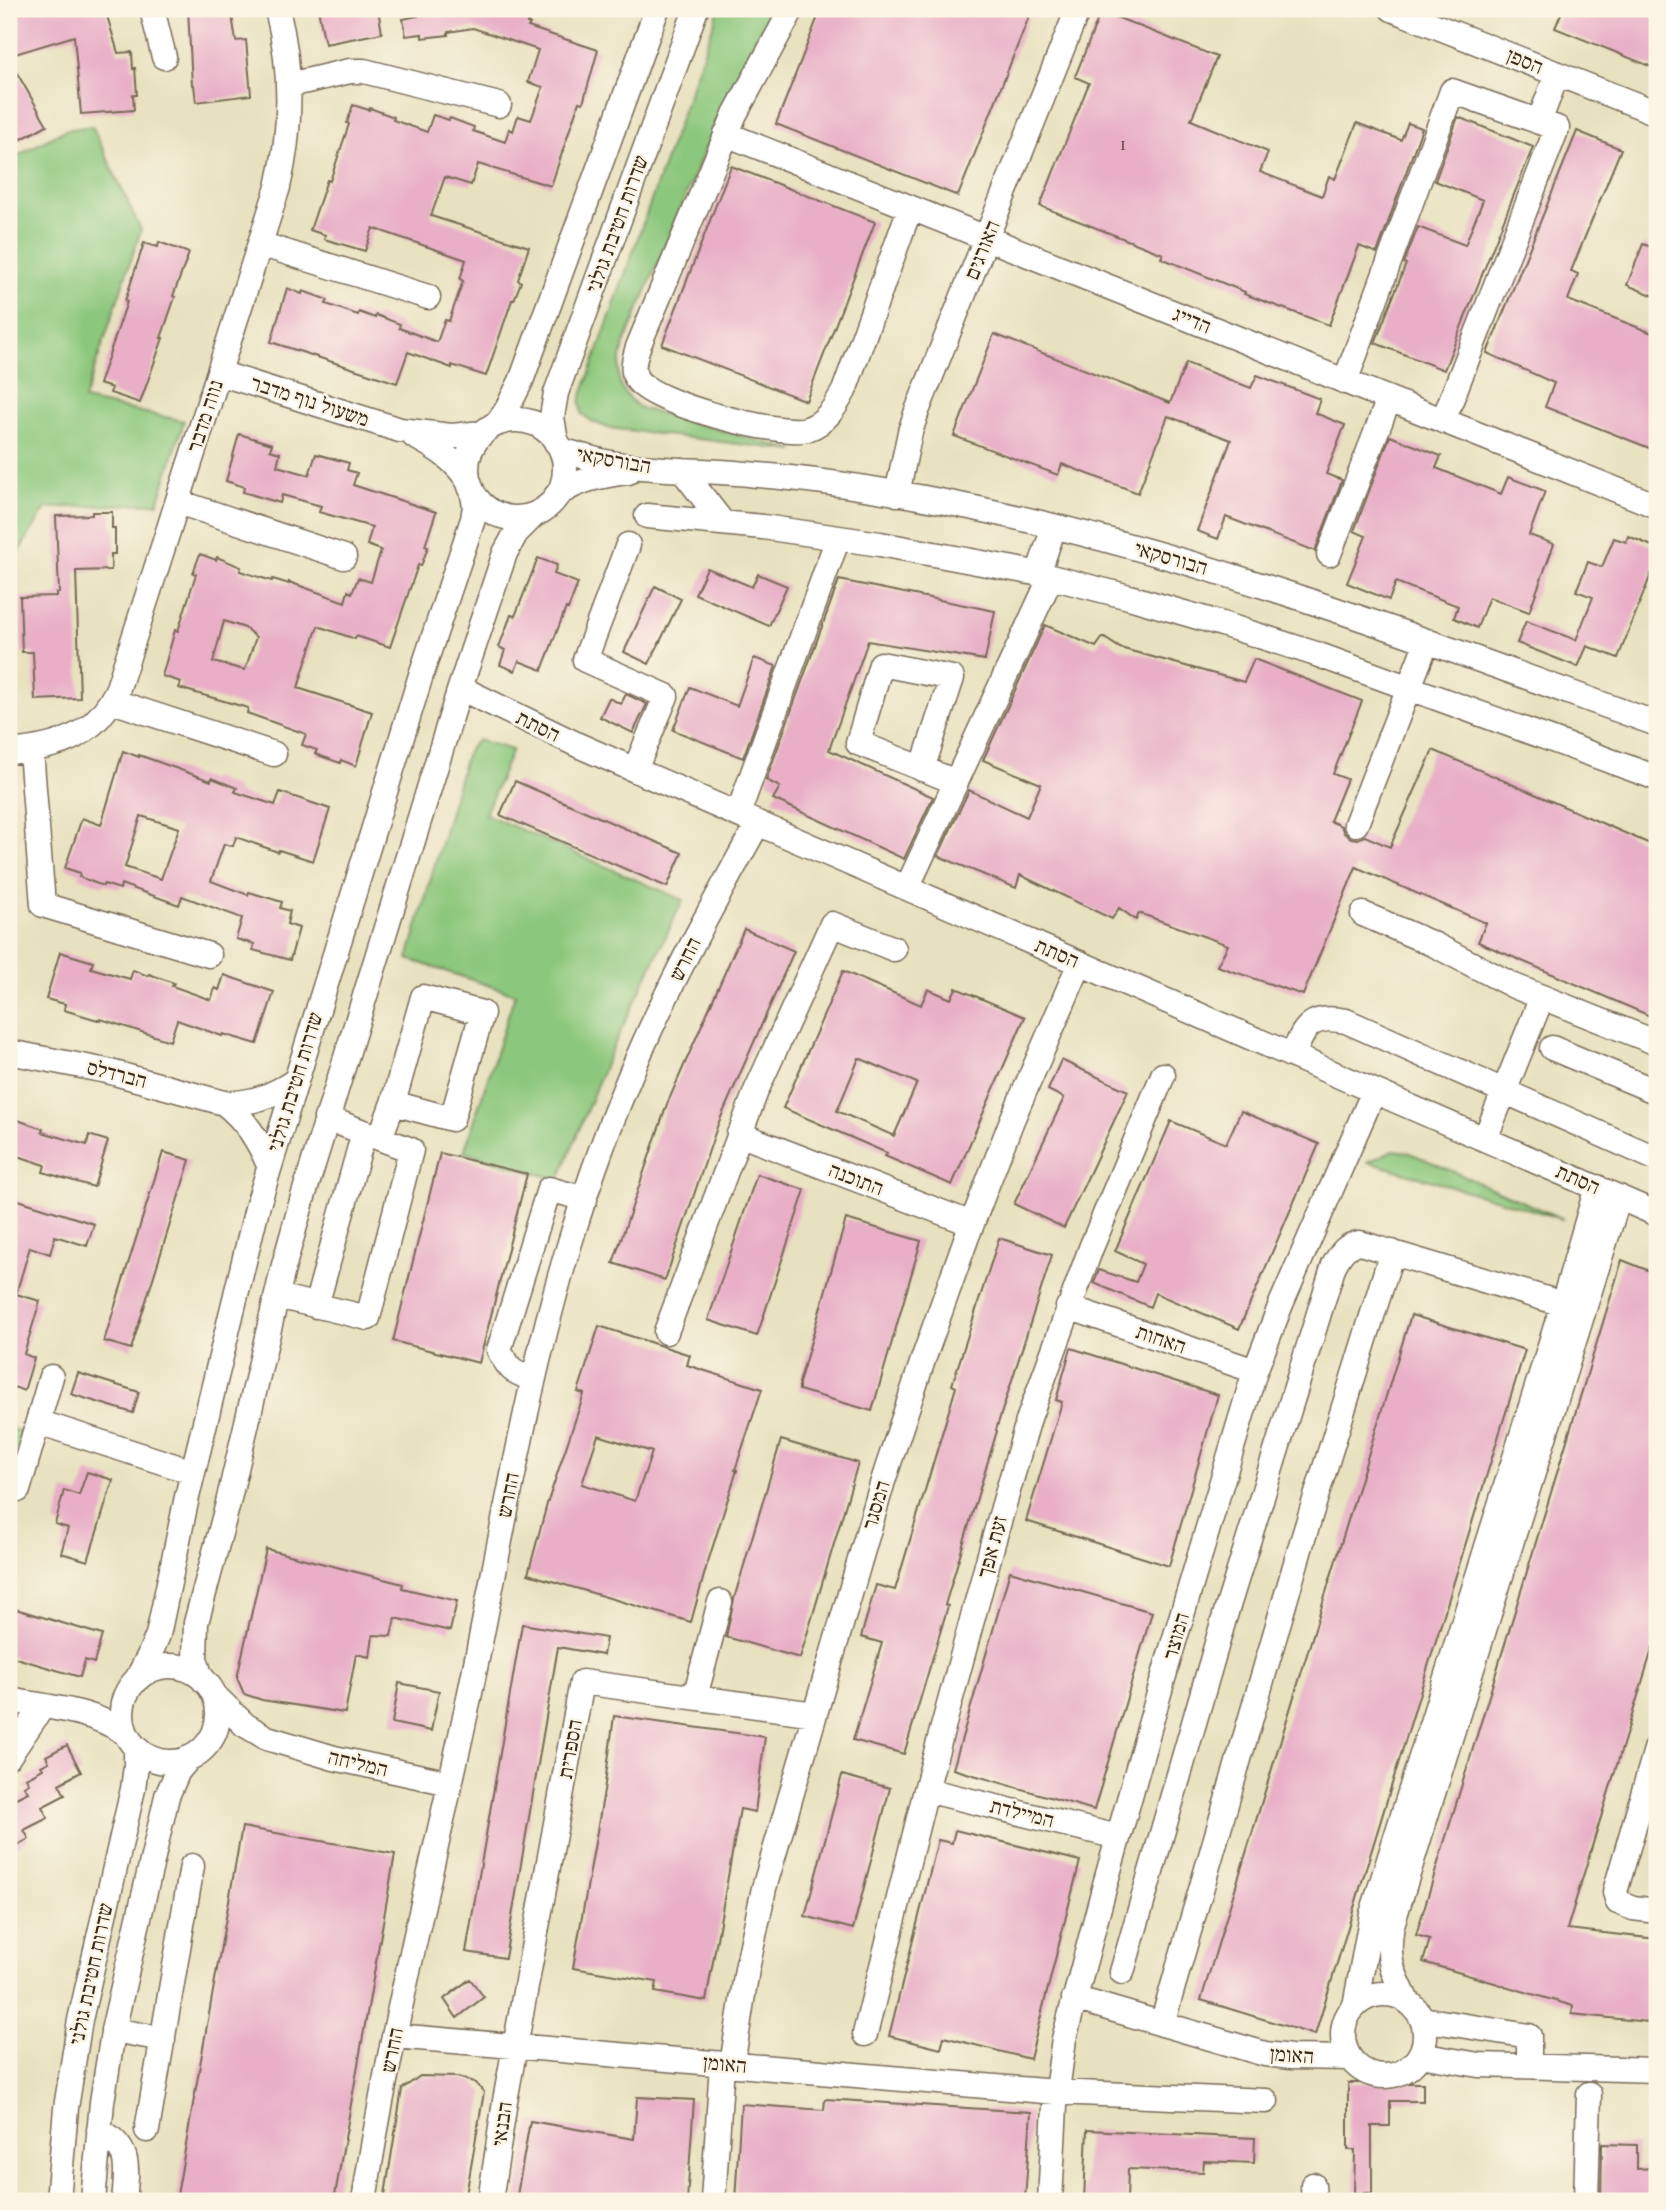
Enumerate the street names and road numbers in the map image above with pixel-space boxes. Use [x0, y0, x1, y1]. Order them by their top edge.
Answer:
street label: הספן [1503, 43, 1547, 79]
street label: שדרות חטיבת גולני [581, 152, 653, 296]
street label: האורגים [959, 217, 1005, 283]
street label: הדייג [1169, 302, 1215, 338]
street label: משעול נוף מדבר [248, 371, 372, 431]
street label: נווה מדבר [182, 377, 228, 455]
street label: הבורסקאי [575, 442, 653, 478]
street label: הבורסקאי [1132, 536, 1210, 580]
street label: הסתת [512, 705, 564, 747]
street label: החרש [664, 933, 706, 985]
street label: הסתת [1031, 933, 1083, 973]
street label: שדרות חטיבת גולני [262, 1009, 328, 1155]
street label: הברדלס [85, 1055, 149, 1093]
street label: התוכנה [825, 1158, 887, 1200]
street label: הסתת [1552, 1159, 1604, 1199]
street label: האחות [1133, 1319, 1189, 1359]
street label: החרש [492, 1470, 524, 1520]
street label: המסגר [857, 1478, 895, 1532]
street label: זעת אפך [972, 1513, 1012, 1581]
street label: המוצר [1158, 1610, 1194, 1662]
street label: הספרית [553, 1717, 587, 1781]
street label: המליחה [326, 1744, 390, 1782]
street label: המיילדת [987, 1793, 1057, 1833]
street label: שדרות חטיבת גולני [64, 1901, 118, 2047]
street label: החרש [376, 2025, 408, 2075]
street label: האומן [1269, 2041, 1315, 2069]
street label: האומן [702, 2050, 748, 2078]
street label: הבנאי [487, 2100, 517, 2148]

